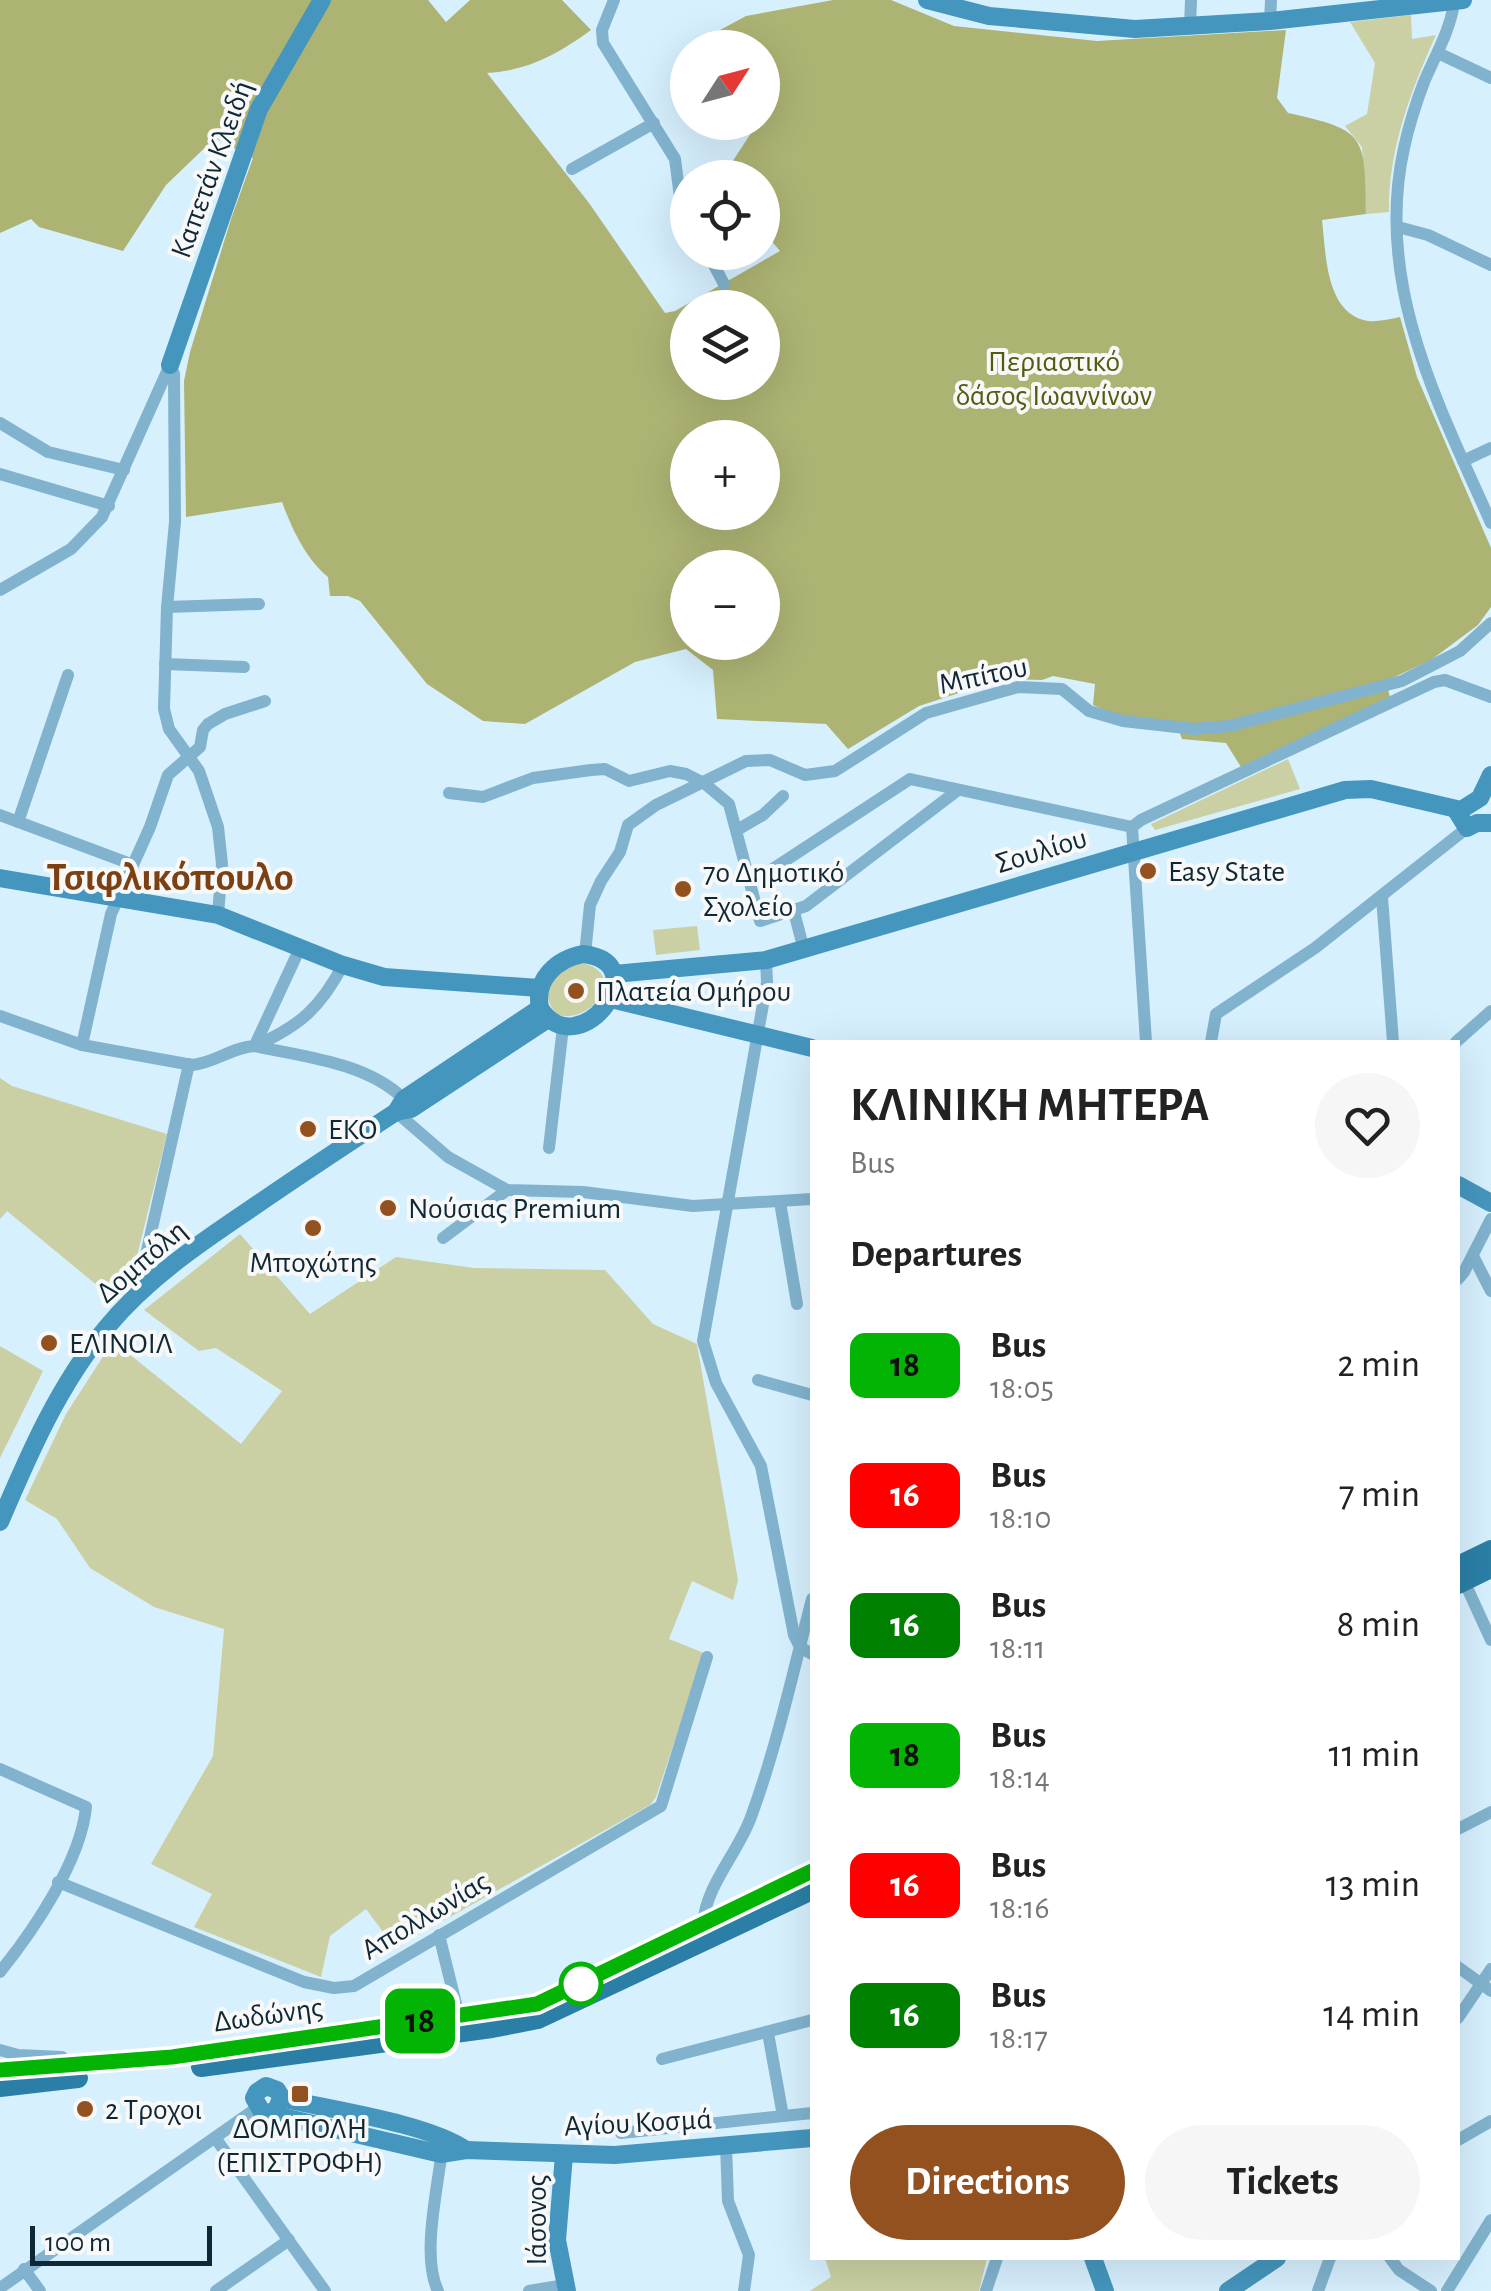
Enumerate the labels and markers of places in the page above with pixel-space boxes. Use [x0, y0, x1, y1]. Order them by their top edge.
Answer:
place label: Easy State [1168, 857, 1285, 887]
place label: 7ο Δημοτικό Σχολείο [703, 858, 844, 922]
marker: Easy State [1137, 860, 1159, 882]
marker: 7ο Δημοτικό Σχολείο [672, 878, 694, 900]
place label: Πλατεία Ομήρου [596, 977, 791, 1007]
marker: Πλατεία Ομήρου [565, 980, 587, 1002]
place label: EKO [328, 1115, 377, 1145]
marker: EKO [297, 1118, 319, 1140]
place label: Νούσιας Premium [408, 1194, 621, 1224]
marker: Νούσιας Premium [377, 1197, 399, 1219]
marker: Μποχώτης [302, 1217, 324, 1239]
place label: Μποχώτης [249, 1248, 377, 1278]
place label: ΕΛΙΝΟΙΛ [69, 1329, 173, 1359]
marker: ΕΛΙΝΟΙΛ [38, 1332, 60, 1354]
unlabelled marker [560, 1963, 602, 2005]
marker: ΔΟΜΠΟΛΗ (ΕΠΙΣΤΡΟΦΗ) [289, 2083, 311, 2105]
place label: 2 Τροχοι [105, 2095, 202, 2125]
marker: 2 Τροχοι [74, 2098, 96, 2120]
place label: ΔΟΜΠΟΛΗ (ΕΠΙΣΤΡΟΦΗ) [216, 2114, 384, 2178]

